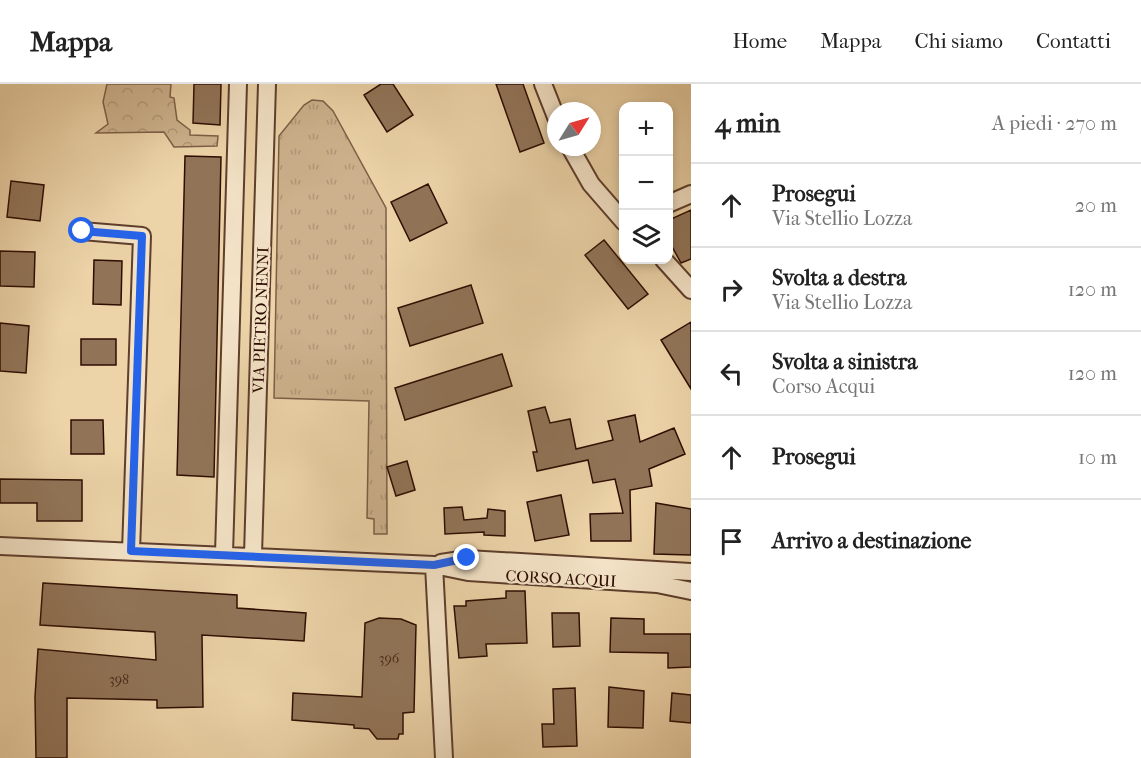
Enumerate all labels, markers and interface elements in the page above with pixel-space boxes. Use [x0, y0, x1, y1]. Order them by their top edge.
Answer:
text: Mappa [30, 25, 112, 58]
text: Home [733, 29, 787, 53]
text: Mappa [820, 29, 882, 53]
text: Chi siamo [915, 29, 1003, 53]
text: Contatti [1036, 29, 1111, 53]
north arrow [547, 102, 601, 156]
map controls [619, 102, 673, 264]
button: + [619, 102, 673, 156]
text: 4 min [715, 108, 780, 139]
text: A piedi · 270 m [992, 112, 1117, 135]
button: − [619, 156, 673, 210]
text: Prosegui [772, 181, 856, 207]
icon: ahead [715, 189, 748, 222]
text: 20 m [1075, 194, 1117, 217]
text: Via Stellio Lozza [772, 207, 912, 230]
button: layers [619, 210, 673, 264]
route start [68, 217, 94, 243]
street label: VIA PIETRO NENNI [248, 246, 273, 395]
text: Svolta a destra [772, 265, 906, 291]
icon: right [715, 273, 748, 306]
text: 120 m [1068, 278, 1117, 301]
text: Via Stellio Lozza [772, 291, 912, 314]
text: Svolta a sinistra [772, 349, 917, 375]
icon: left [715, 357, 748, 390]
text: 120 m [1068, 362, 1117, 385]
text: Corso Acqui [772, 375, 875, 398]
icon: ahead [715, 441, 748, 474]
text: Prosegui [772, 444, 856, 470]
text: 10 m [1078, 446, 1117, 469]
icon: arrive [715, 525, 748, 558]
text: Arrivo a destinazione [772, 528, 971, 554]
route end [453, 544, 479, 570]
street label: CORSO ACQUI [505, 566, 617, 591]
house number: 396 [379, 650, 400, 667]
house number: 398 [109, 671, 129, 688]

